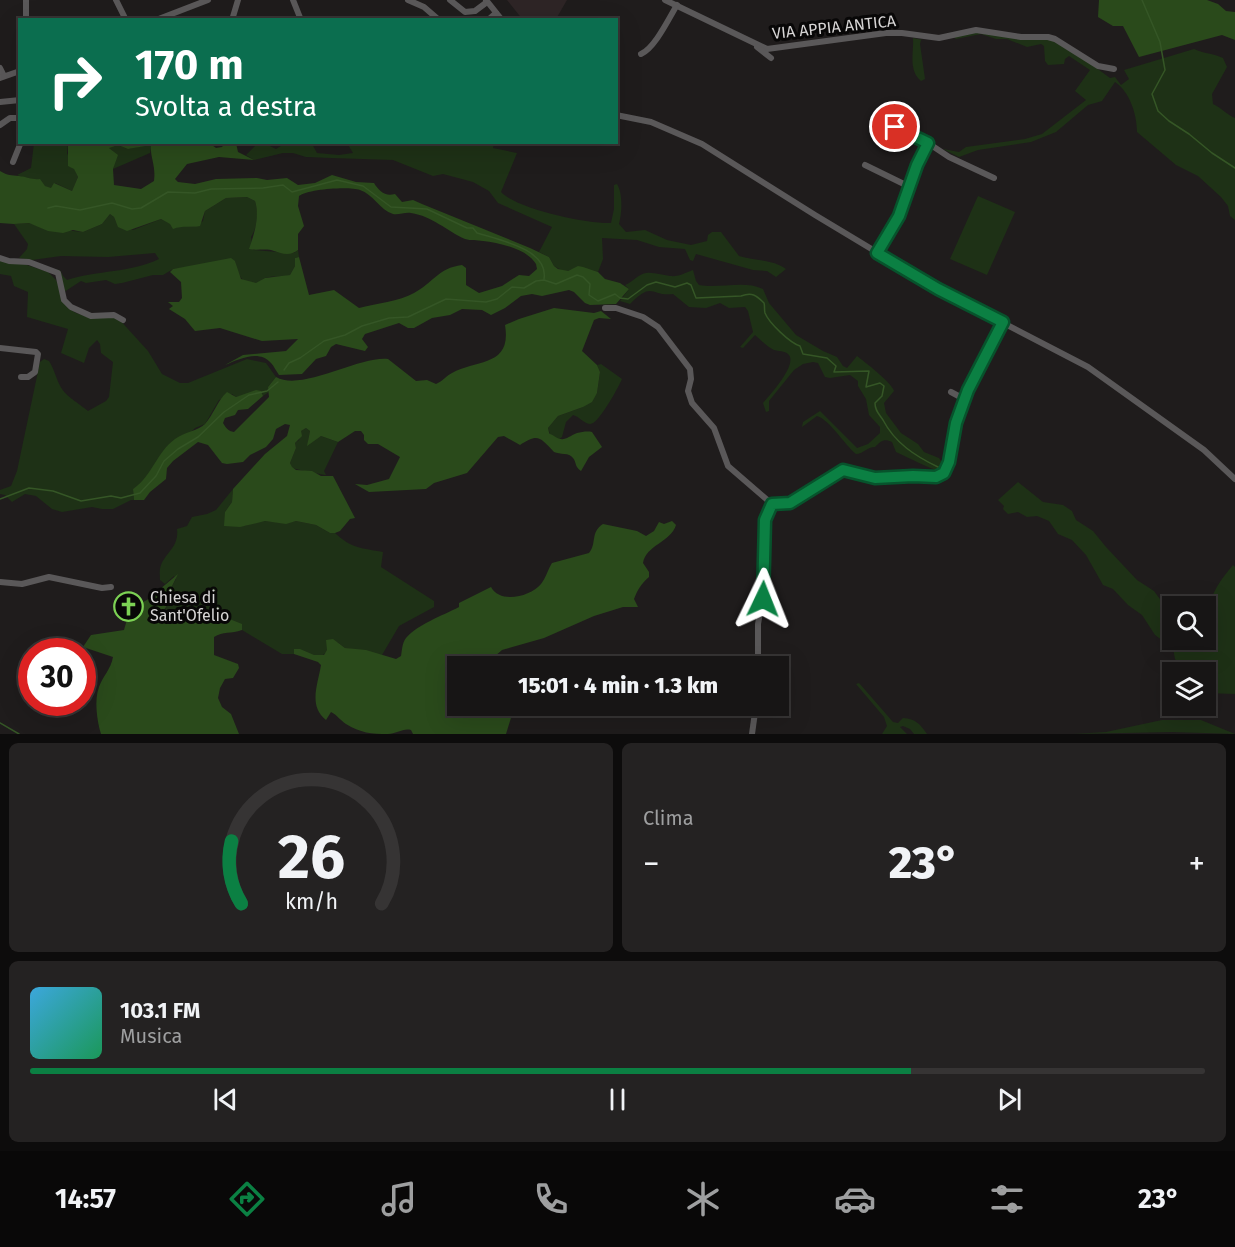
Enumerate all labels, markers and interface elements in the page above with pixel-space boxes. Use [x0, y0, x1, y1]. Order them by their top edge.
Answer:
street label: VIA APPIA ANTICA [771, 11, 898, 43]
text: 170 m [135, 40, 244, 90]
icon: right [36, 42, 114, 120]
text: Svolta a destra [135, 91, 317, 123]
pin [869, 101, 920, 152]
icon: arrive [878, 110, 911, 143]
position arrow [731, 567, 795, 631]
place label: Chiesa di Sant'Ofelio [150, 588, 229, 625]
church icon: Chiesa di Sant'Ofelio [113, 590, 145, 622]
map controls [1162, 596, 1216, 716]
button: search [1162, 596, 1216, 650]
speed limit sign: 30 [18, 638, 96, 716]
button: layers [1162, 662, 1216, 716]
text: 15:01 · 4 min · 1.3 km [518, 672, 718, 699]
text: Clima [643, 806, 694, 830]
text: 26 [277, 820, 345, 895]
text: 23° [889, 836, 959, 890]
text: − [643, 844, 660, 884]
text: + [1189, 844, 1205, 884]
text: km/h [284, 890, 338, 916]
text: 103.1 FM [120, 997, 200, 1024]
text: Musica [120, 1024, 182, 1048]
icon: previous [209, 1083, 242, 1116]
icon: pause [601, 1083, 634, 1116]
icon: next [993, 1083, 1026, 1116]
icon: directions [226, 1178, 268, 1220]
icon: music [378, 1178, 420, 1220]
icon: phone [530, 1178, 572, 1220]
icon: climate [682, 1178, 724, 1220]
icon: car [834, 1178, 876, 1220]
icon: filters [986, 1178, 1028, 1220]
text: 14:57 [55, 1183, 116, 1215]
text: 23° [1138, 1183, 1180, 1215]

